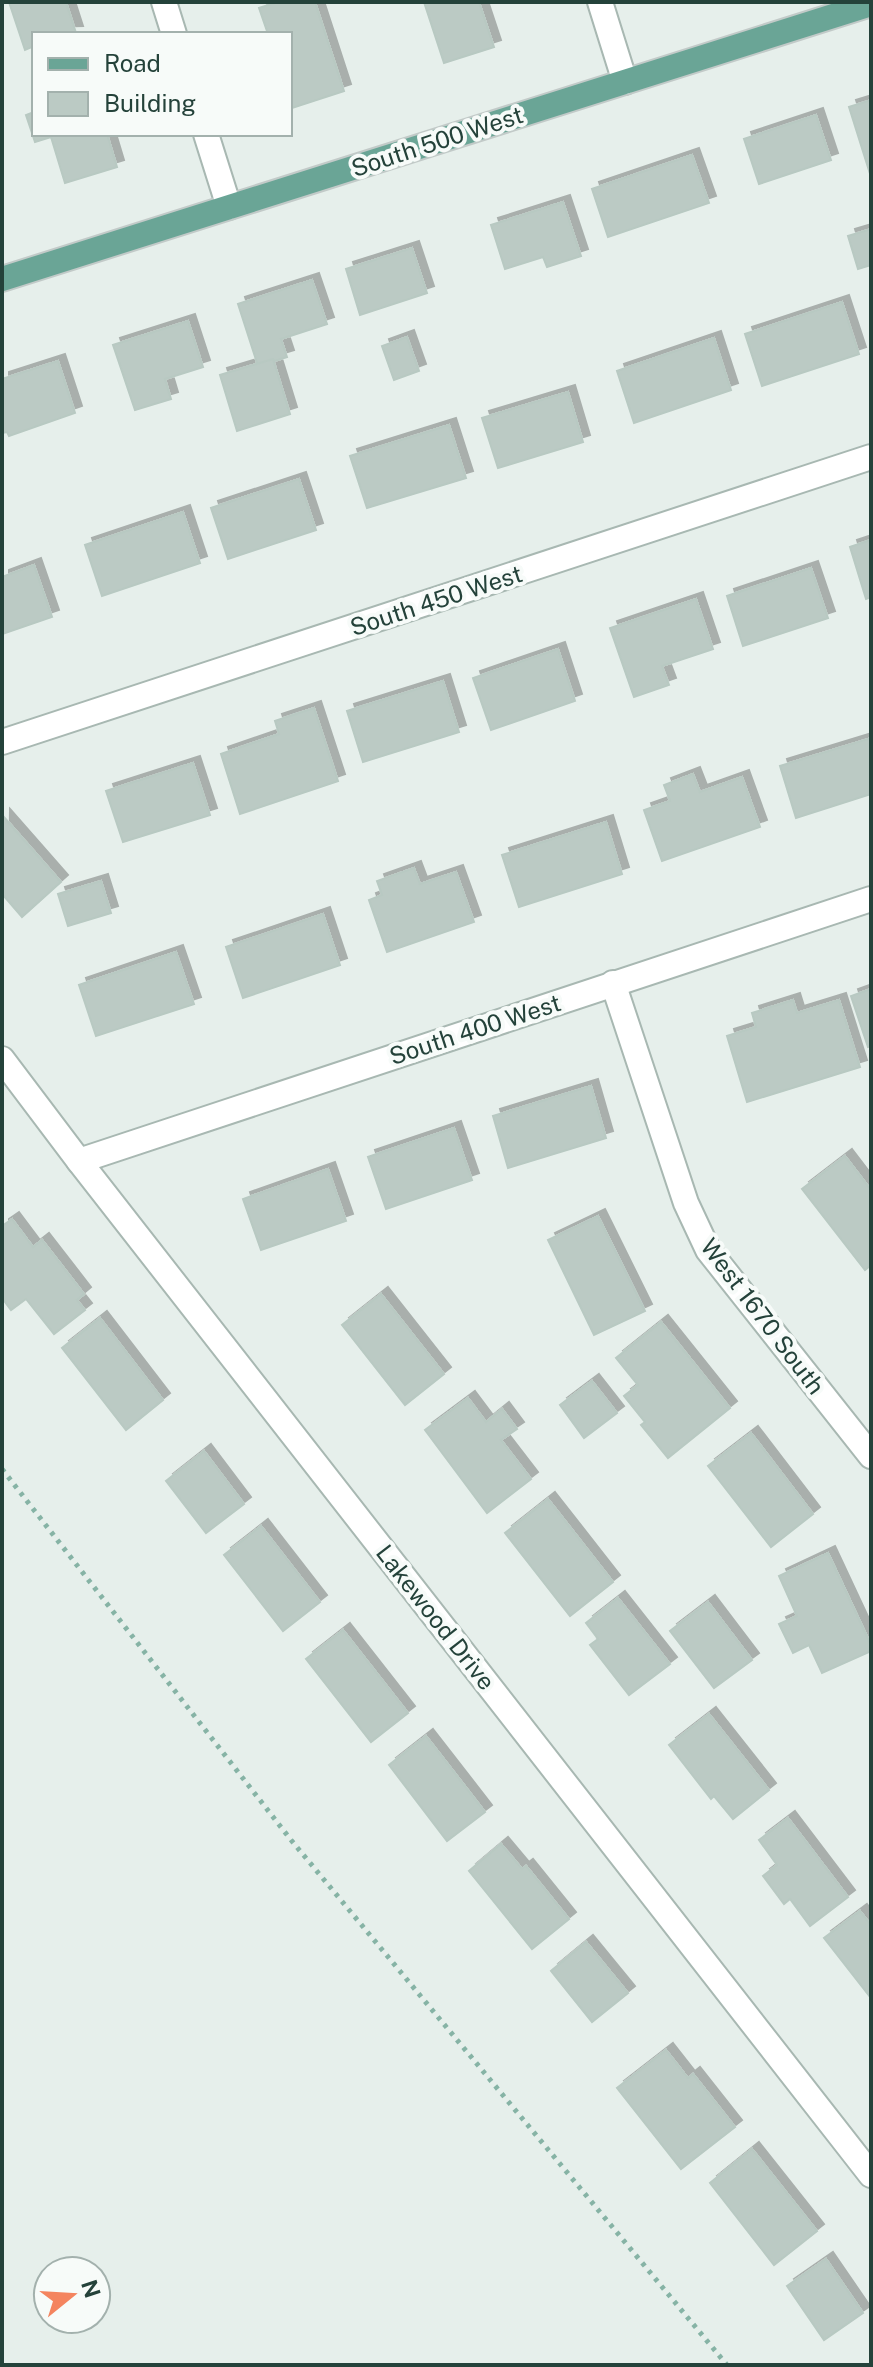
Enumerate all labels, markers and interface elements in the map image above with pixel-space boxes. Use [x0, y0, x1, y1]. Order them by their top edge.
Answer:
legend [32, 32, 292, 136]
text: Road [104, 49, 161, 77]
text: Building [104, 89, 196, 117]
street label: South 500 West [348, 100, 526, 182]
street label: South 450 West [346, 559, 526, 641]
street label: South 400 West [386, 988, 564, 1070]
street label: West 1670 South [695, 1233, 831, 1399]
street label: Lakewood Drive [371, 1539, 501, 1695]
north arrow [32, 2255, 112, 2335]
text: N [76, 2277, 106, 2301]

